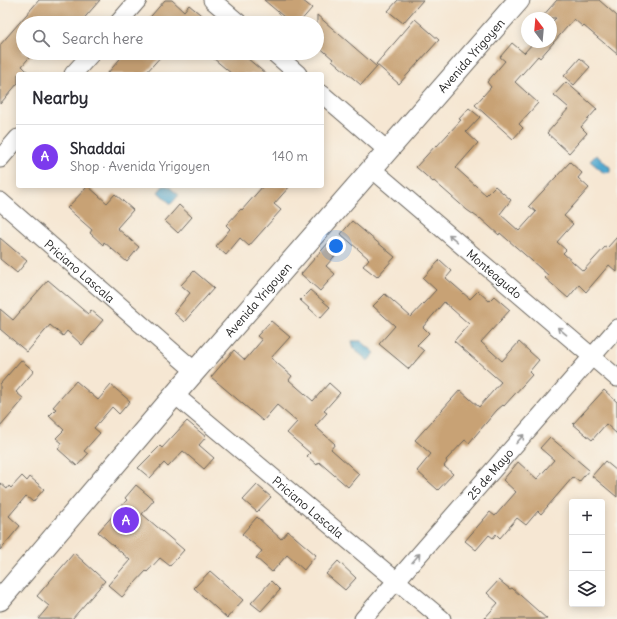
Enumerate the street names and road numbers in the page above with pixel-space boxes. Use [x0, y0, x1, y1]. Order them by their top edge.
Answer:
street label: Avenida Yrigoyen [434, 15, 507, 95]
street label: Priciano Lascala [42, 236, 118, 305]
street label: Monteagudo [464, 246, 525, 301]
street label: Avenida Yrigoyen [221, 259, 294, 340]
street label: 25 de Mayo [464, 445, 516, 502]
street label: Priciano Lascala [270, 473, 347, 541]

